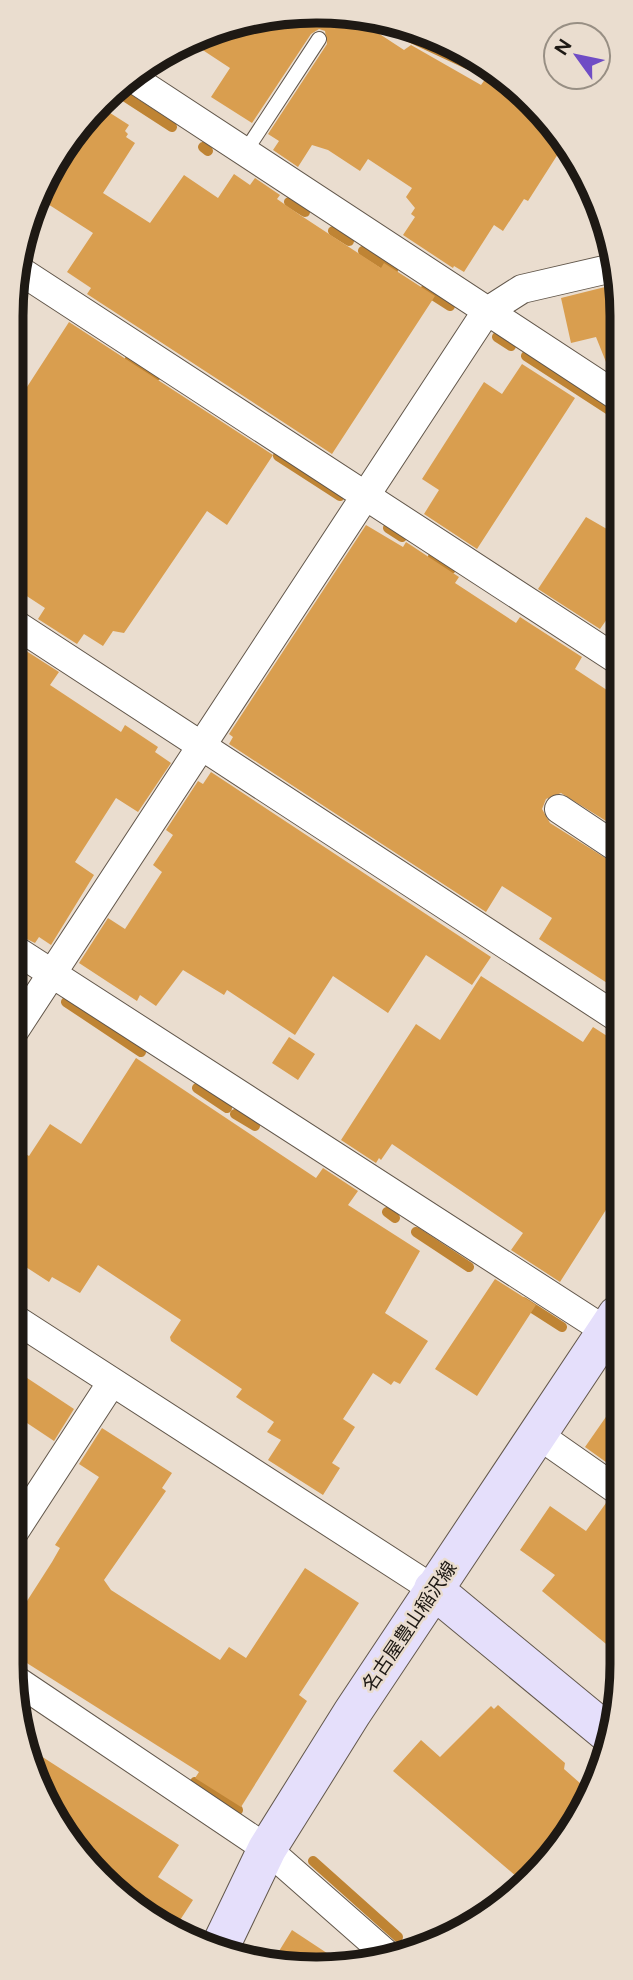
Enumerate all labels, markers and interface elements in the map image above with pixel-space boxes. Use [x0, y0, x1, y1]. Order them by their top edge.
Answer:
north arrow [542, 21, 612, 91]
text: N [550, 35, 577, 59]
street label: 名古屋豊山稲沢線 [357, 1557, 461, 1696]

